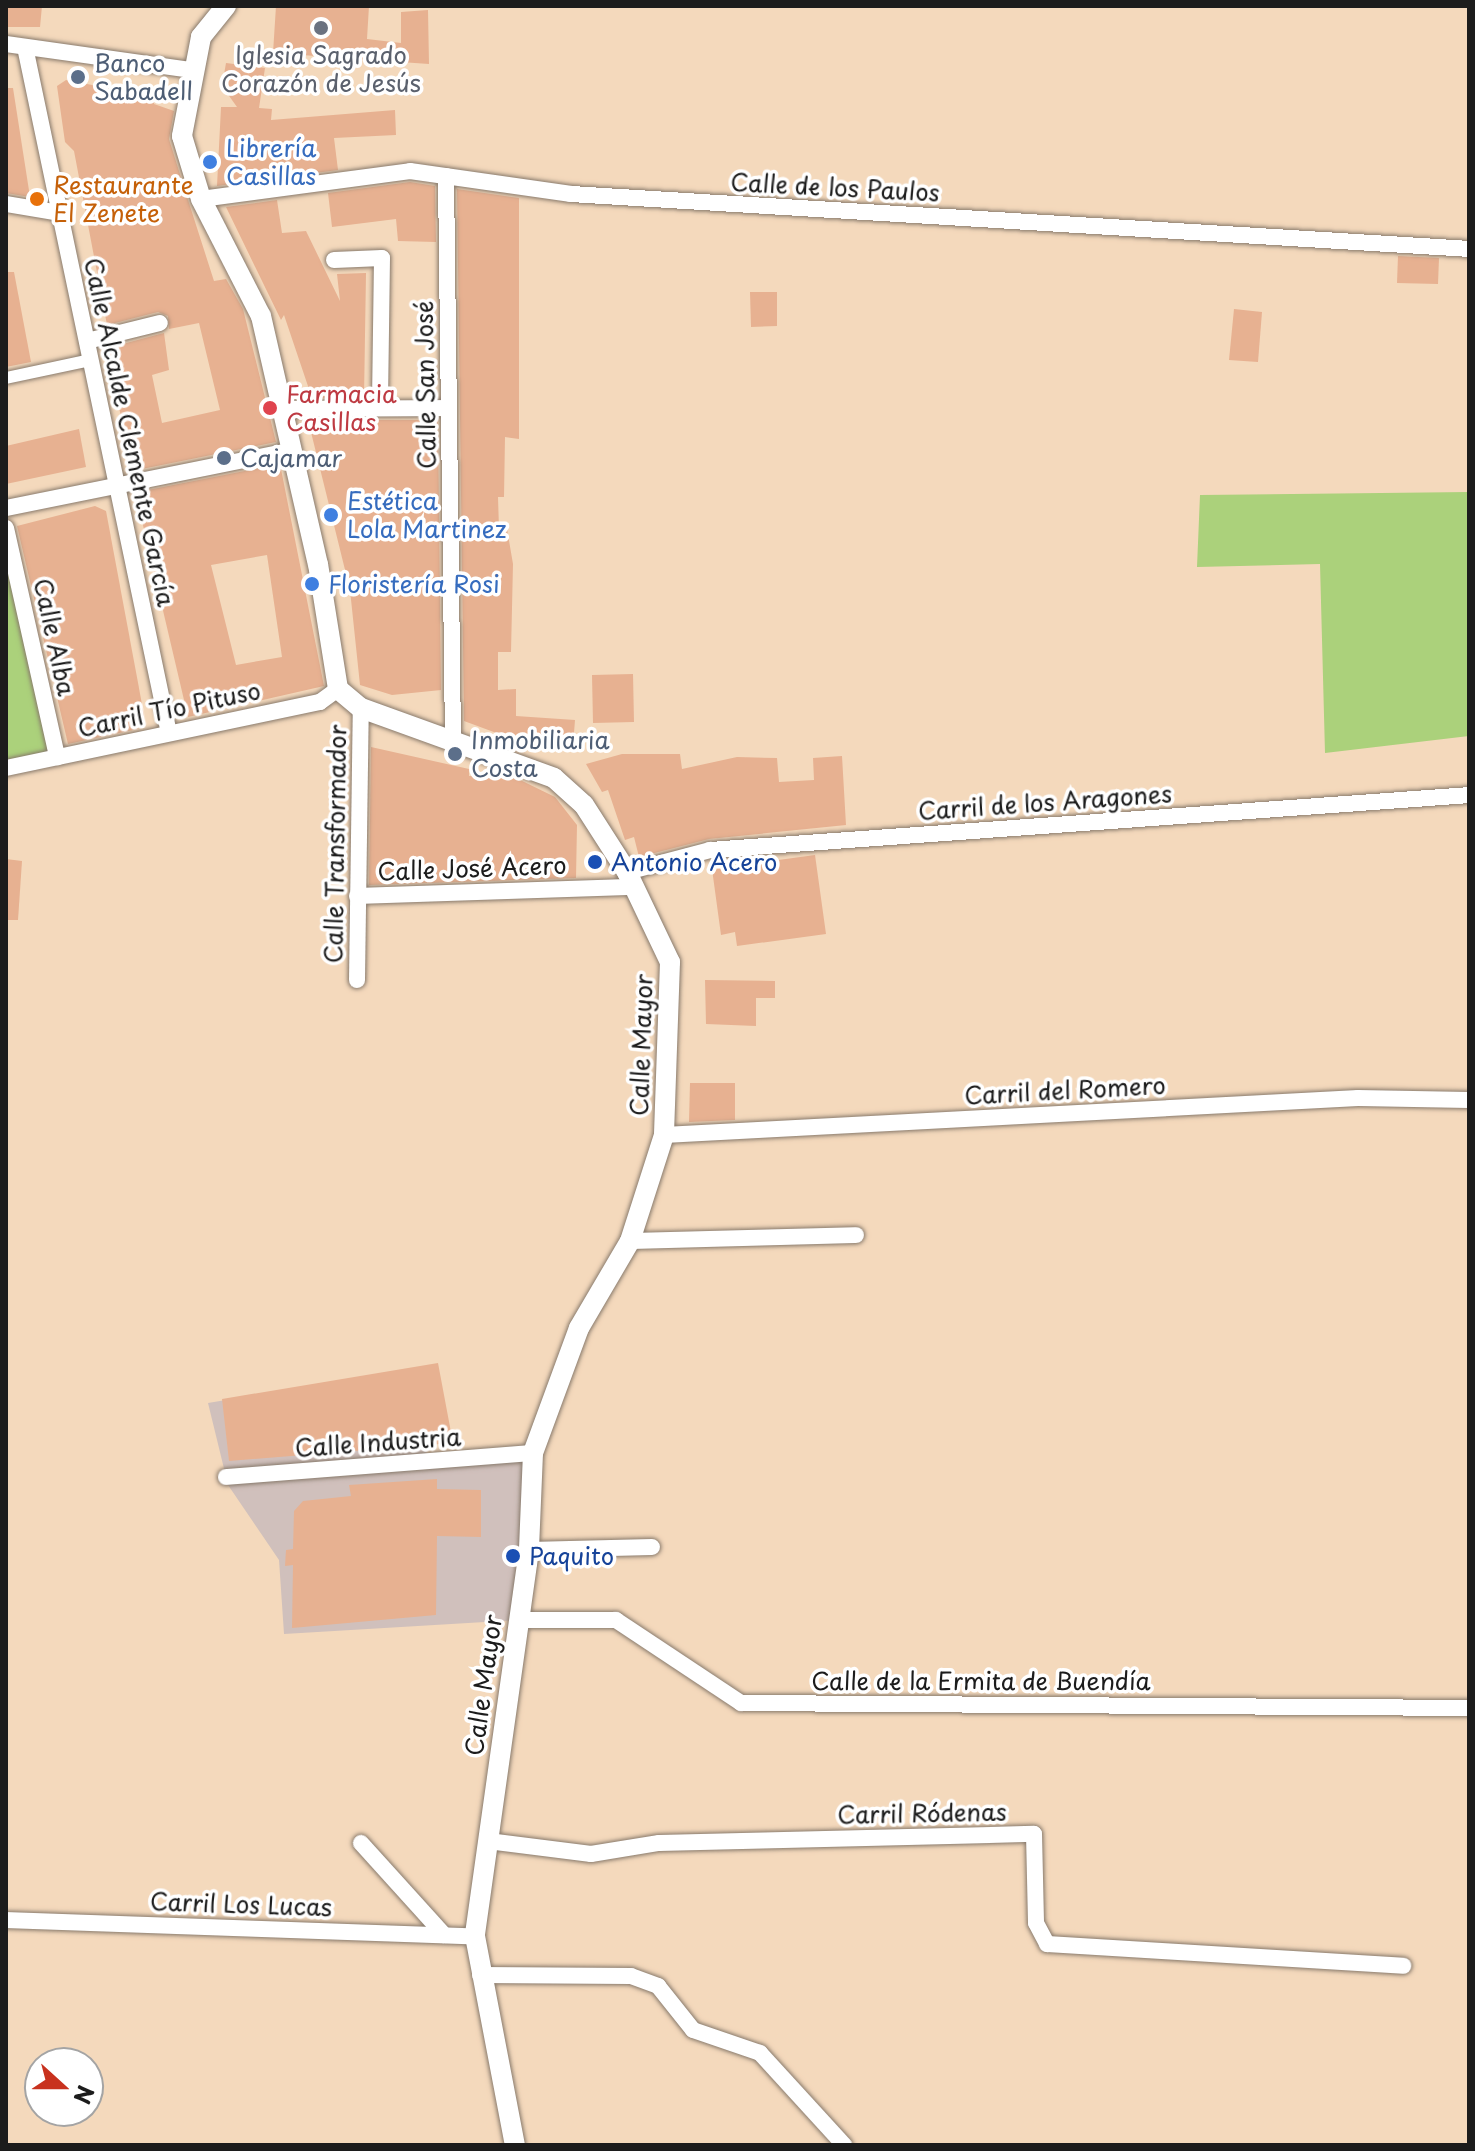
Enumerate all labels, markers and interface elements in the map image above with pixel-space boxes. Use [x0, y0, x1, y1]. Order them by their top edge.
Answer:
marker: Iglesia Sagrado Corazón de Jesús [312, 19, 330, 37]
place label: Iglesia Sagrado Corazón de Jesús [221, 41, 421, 97]
place label: Banco Sabadell [94, 49, 193, 105]
marker: Banco Sabadell [69, 68, 87, 86]
place label: Librería Casillas [226, 134, 316, 190]
marker: Librería Casillas [201, 153, 219, 171]
street label: Calle de los Paulos [729, 167, 941, 207]
place label: Restaurante El Zenete [53, 171, 194, 227]
marker: Restaurante El Zenete [28, 190, 46, 208]
street label: Calle Alcalde Clemente García [79, 254, 181, 610]
street label: Calle San José [409, 300, 441, 470]
place label: Farmacia Casillas [286, 380, 397, 436]
marker: Farmacia Casillas [261, 399, 279, 417]
place label: Cajamar [240, 444, 342, 472]
marker: Cajamar [215, 449, 233, 467]
place label: Estética Lola Martinez [347, 487, 507, 543]
marker: Estética Lola Martinez [322, 506, 340, 524]
place label: Floristería Rosi [328, 570, 501, 598]
street label: Calle Alba [28, 575, 82, 699]
marker: Floristería Rosi [303, 575, 321, 593]
street label: Carril Tío Pituso [75, 676, 263, 742]
street label: Calle Transformador [319, 724, 351, 964]
place label: Inmobiliaria Costa [471, 726, 610, 782]
marker: Inmobiliaria Costa [446, 745, 464, 763]
street label: Carril de los Aragones [916, 779, 1174, 825]
place label: Antonio Acero [611, 848, 776, 876]
street label: Calle José Acero [376, 850, 568, 886]
marker: Antonio Acero [586, 853, 604, 871]
street label: Calle Mayor [624, 973, 658, 1117]
street label: Carril del Romero [963, 1070, 1167, 1110]
street label: Calle Industria [293, 1422, 463, 1462]
place label: Paquito [529, 1542, 614, 1570]
marker: Paquito [504, 1547, 522, 1565]
street label: Calle Mayor [459, 1612, 507, 1758]
street label: Calle de la Ermita de Buendía [808, 1667, 1154, 1695]
street label: Carril Ródenas [837, 1797, 1007, 1829]
street label: Carril Los Lucas [148, 1886, 334, 1922]
north arrow [24, 2047, 104, 2127]
text: N [66, 2081, 104, 2109]

